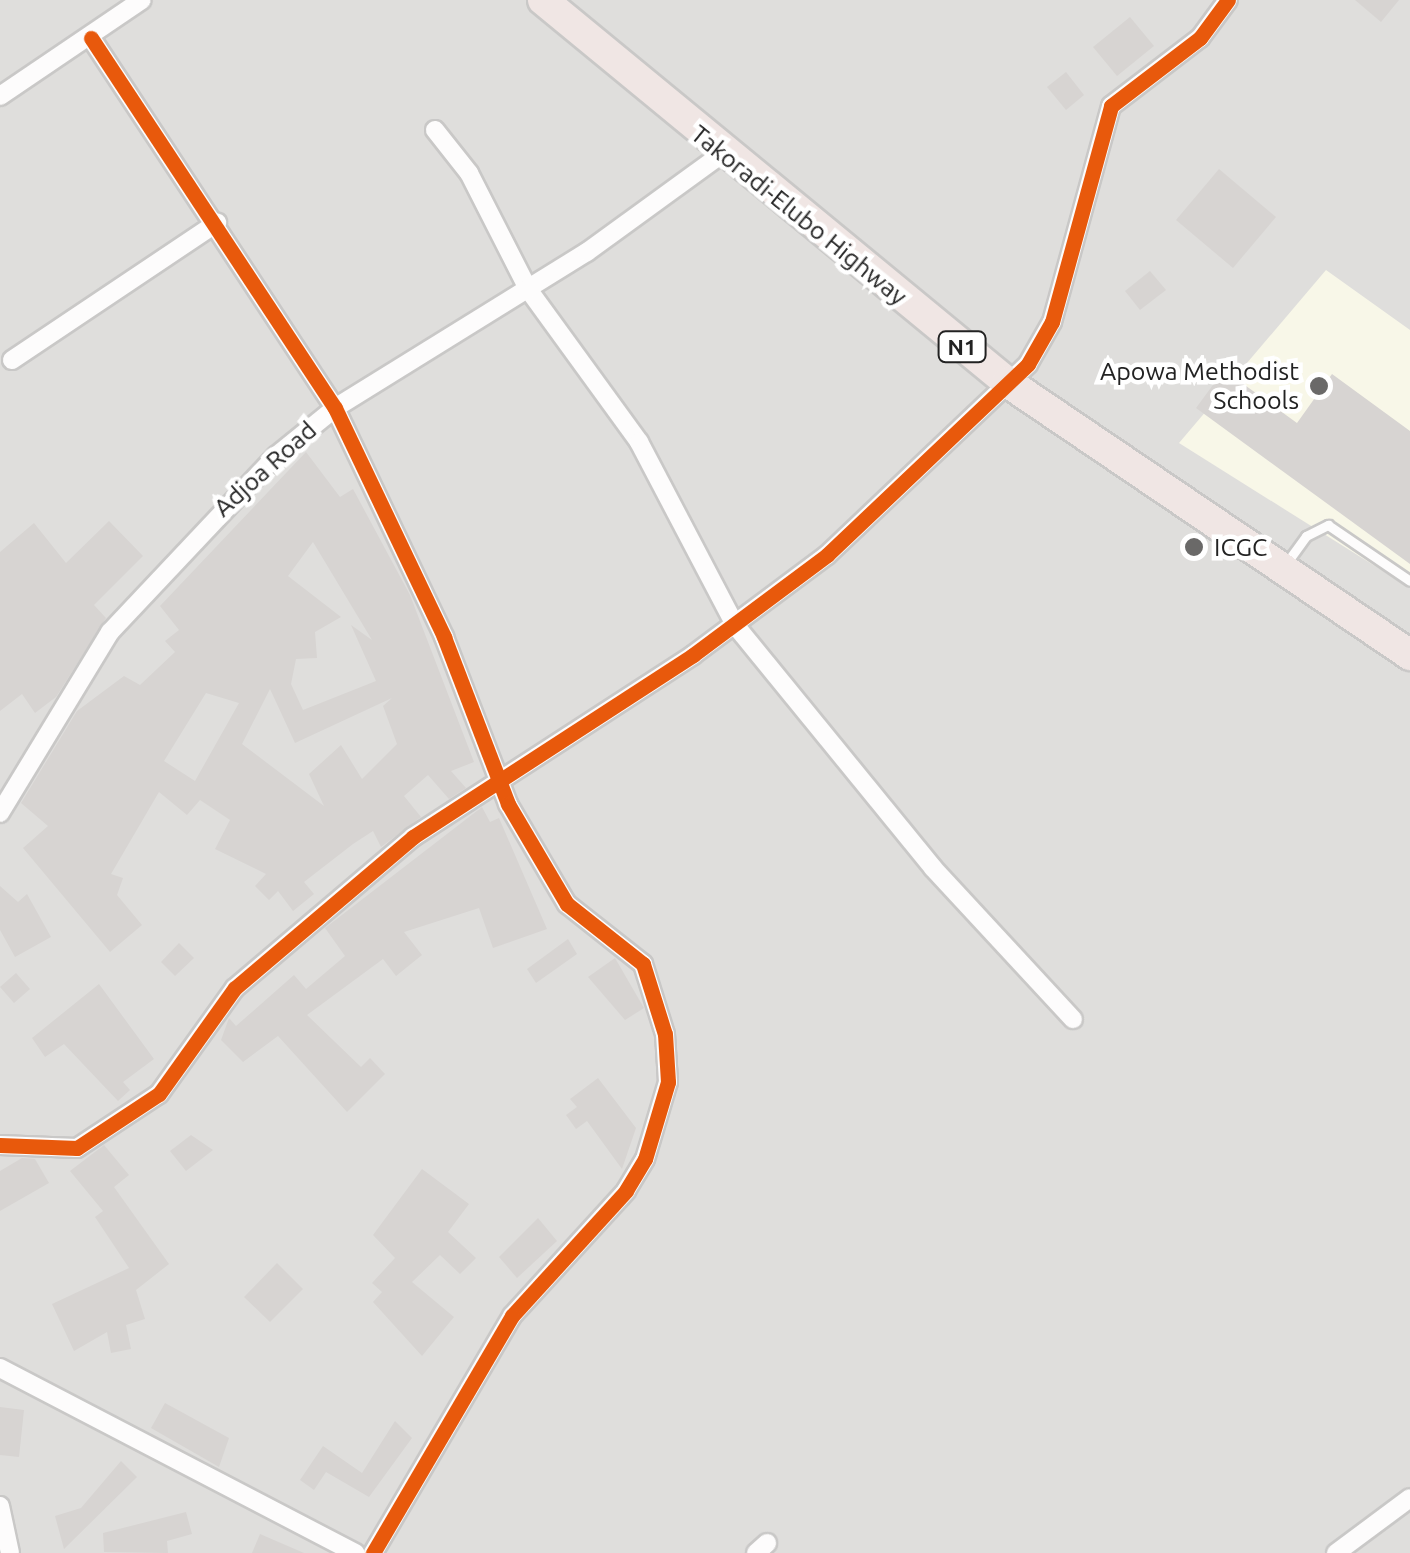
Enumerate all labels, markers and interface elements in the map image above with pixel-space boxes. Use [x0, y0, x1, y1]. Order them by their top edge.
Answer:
street label: Takoradi-Elubo Highway [685, 119, 913, 311]
road number: N1 [937, 330, 987, 364]
place label: Apowa Methodist Schools [1100, 357, 1299, 416]
marker: Apowa Methodist Schools [1308, 375, 1330, 397]
street label: Adjoa Road [207, 415, 323, 523]
place label: ICGC [1214, 532, 1267, 562]
marker: ICGC [1183, 536, 1205, 558]

